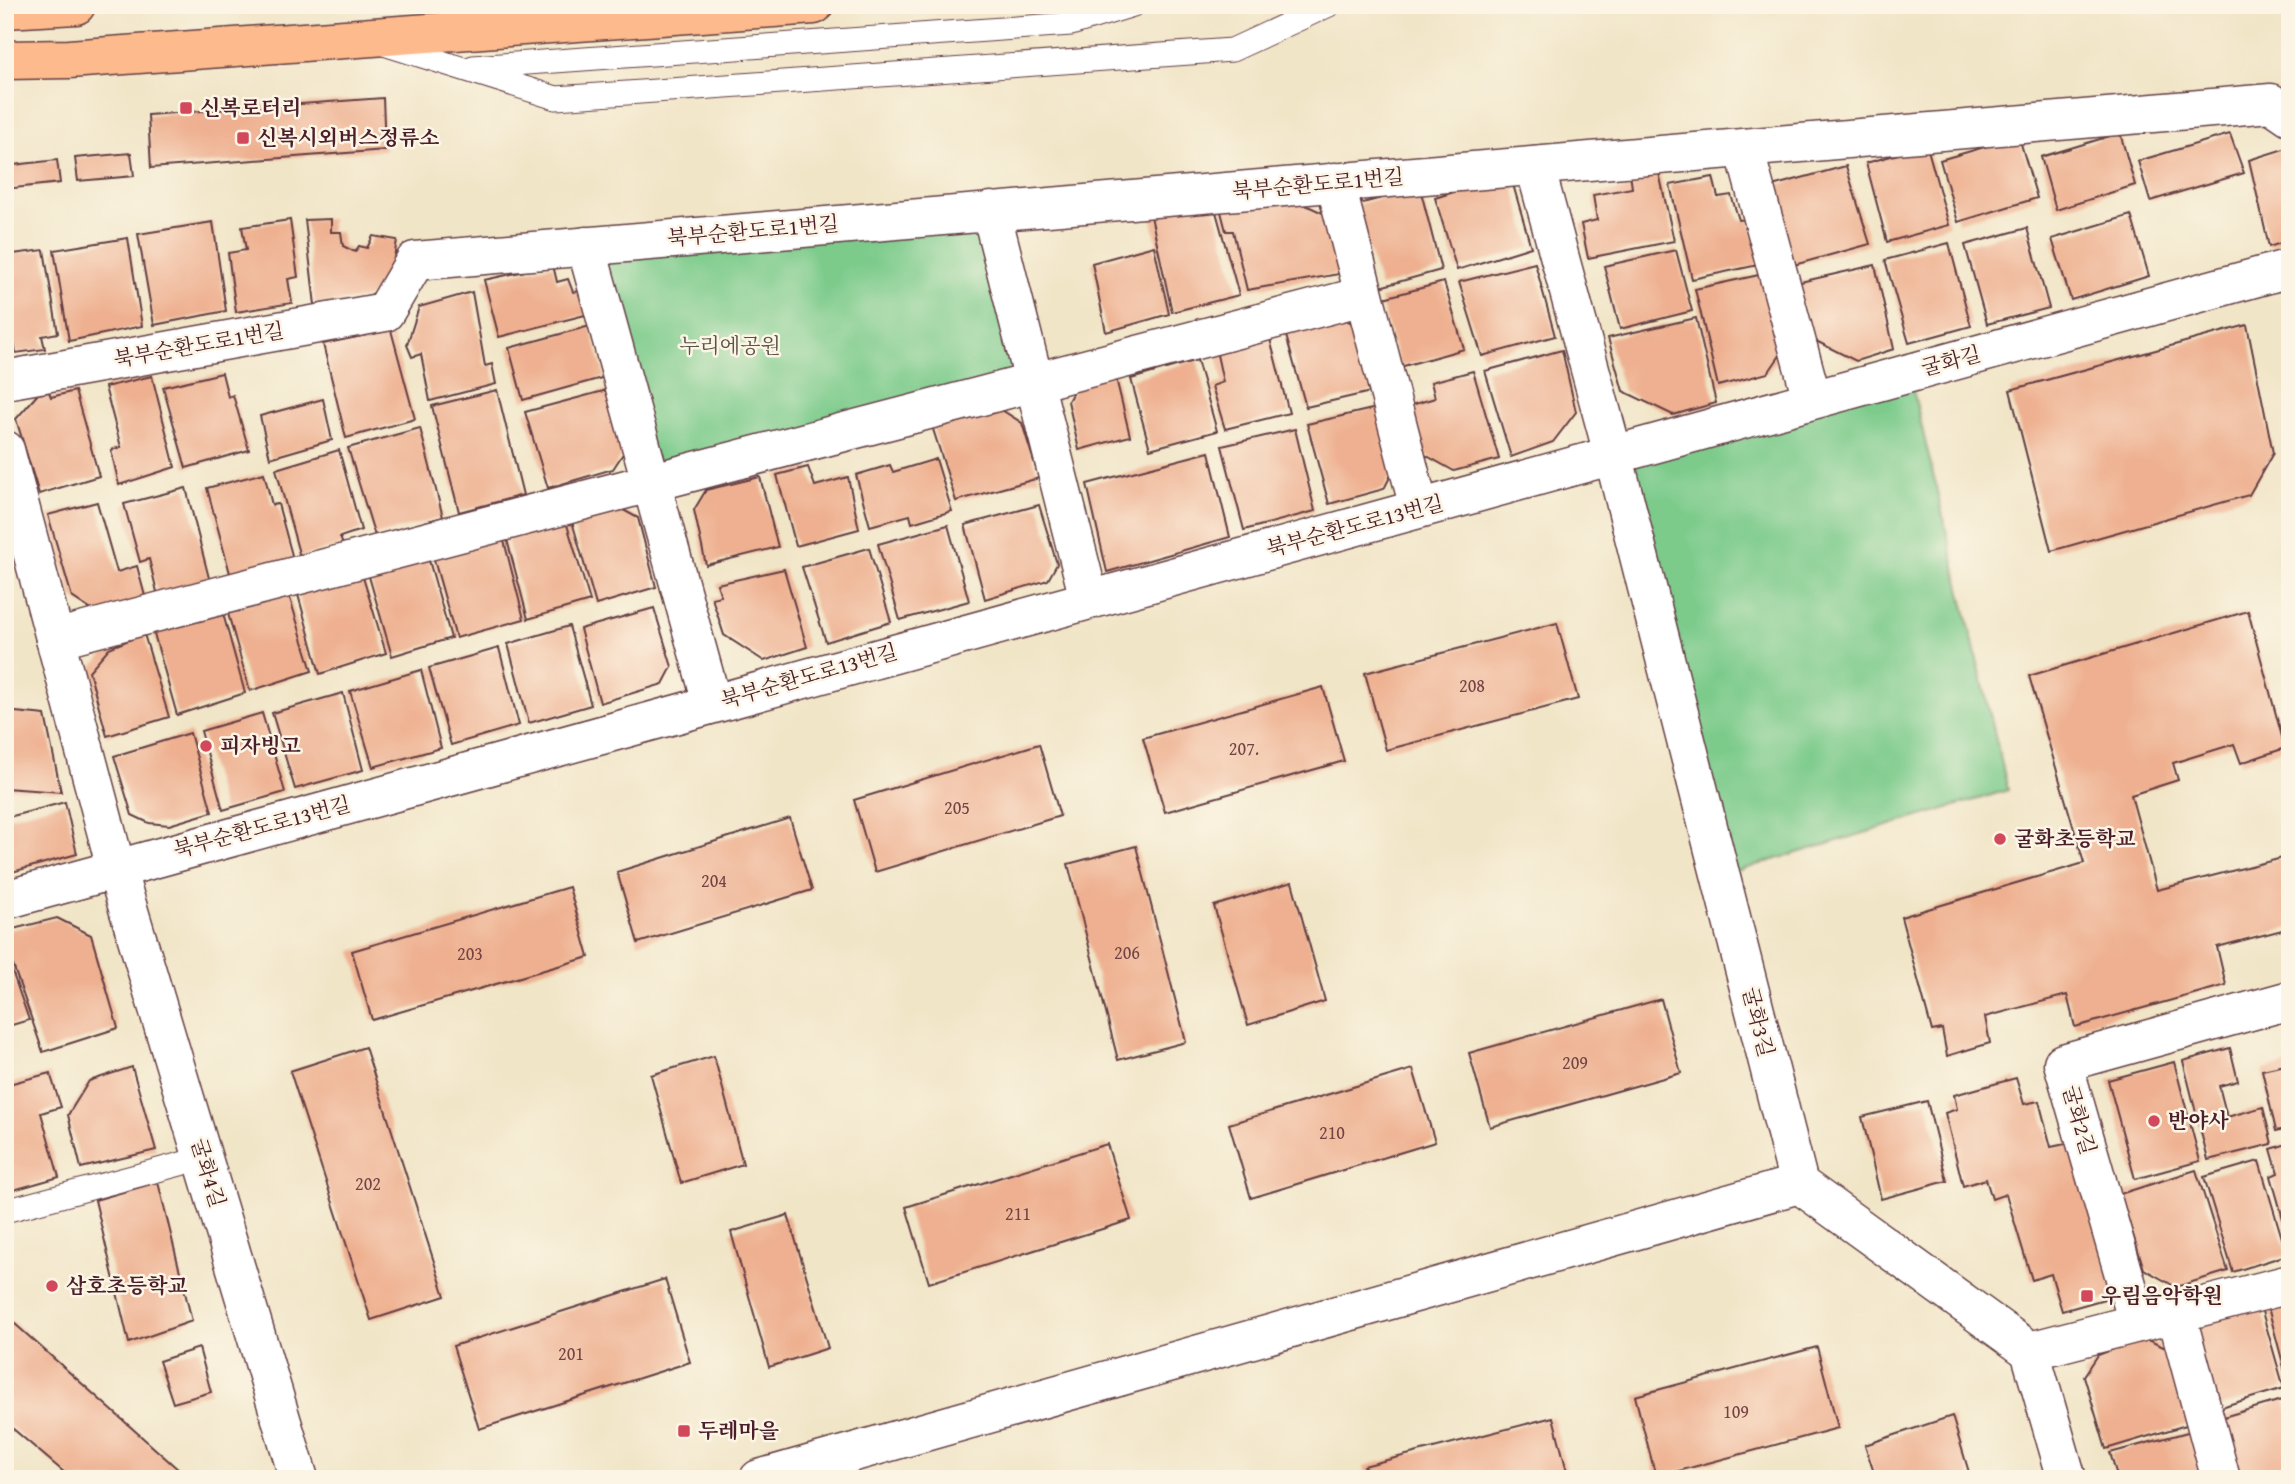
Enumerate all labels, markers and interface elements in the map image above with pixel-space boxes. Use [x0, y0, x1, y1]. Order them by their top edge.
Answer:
place label: 신복로터리 [200, 92, 301, 123]
marker: 신복로터리 [178, 100, 194, 116]
place label: 신복시외버스정류소 [257, 122, 440, 153]
marker: 신복시외버스정류소 [235, 130, 251, 146]
street label: 북부순환도로1번길 [1231, 161, 1405, 206]
street label: 북부순환도로1번길 [666, 208, 840, 253]
street label: 북부순환도로1번길 [111, 314, 286, 375]
park label: 누리에공원 [679, 330, 781, 361]
street label: 굴화길 [1917, 338, 1984, 383]
street label: 북부순환도로13번길 [1263, 487, 1447, 564]
street label: 북부순환도로13번길 [717, 635, 901, 716]
house number: 208 [1459, 672, 1485, 699]
place label: 피자빙고 [220, 730, 301, 761]
house number: 207. [1229, 735, 1259, 762]
marker: 피자빙고 [198, 738, 214, 754]
street label: 북부순환도로13번길 [170, 788, 354, 865]
house number: 205 [944, 794, 970, 821]
place label: 굴화초등학교 [2014, 823, 2136, 854]
marker: 굴화초등학교 [1992, 831, 2008, 847]
house number: 204 [701, 867, 727, 894]
house number: 206 [1114, 939, 1140, 966]
house number: 203 [457, 940, 483, 967]
street label: 굴화3길 [1735, 984, 1782, 1060]
house number: 209 [1562, 1049, 1588, 1076]
street label: 굴화2길 [2055, 1081, 2104, 1158]
place label: 반야사 [2168, 1105, 2230, 1136]
marker: 반야사 [2146, 1113, 2162, 1129]
house number: 210 [1319, 1119, 1345, 1146]
street label: 굴화4길 [183, 1134, 234, 1211]
house number: 202 [355, 1170, 381, 1197]
house number: 211 [1005, 1200, 1031, 1227]
place label: 삼호초등학교 [66, 1270, 188, 1301]
marker: 삼호초등학교 [44, 1278, 60, 1294]
place label: 우림음악학원 [2101, 1280, 2223, 1311]
marker: 우림음악학원 [2079, 1288, 2095, 1304]
house number: 201 [558, 1340, 584, 1367]
house number: 109 [1723, 1398, 1749, 1425]
place label: 두레마을 [698, 1415, 779, 1446]
marker: 두레마을 [676, 1423, 692, 1439]

